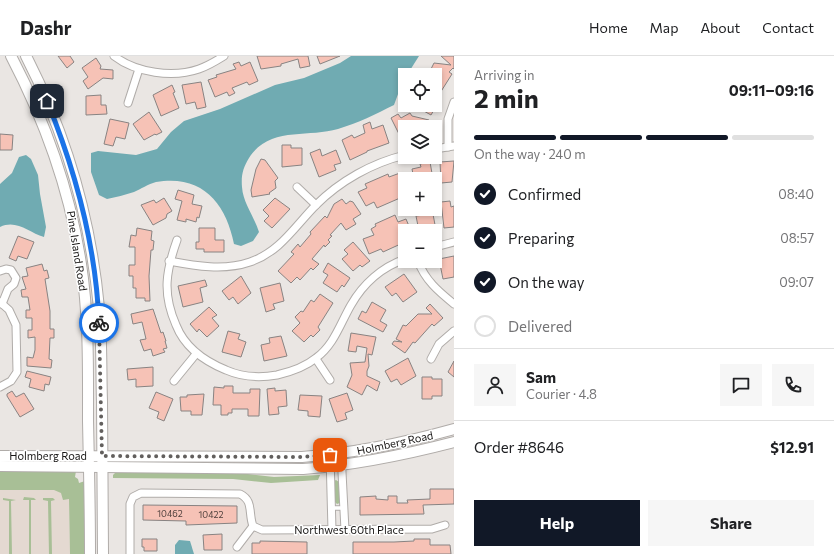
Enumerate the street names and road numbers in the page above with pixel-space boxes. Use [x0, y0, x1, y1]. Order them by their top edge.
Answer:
street label: Pine Island Road [65, 210, 90, 292]
street label: Holmberg Road [356, 428, 434, 457]
street label: Holmberg Road [9, 449, 87, 462]
street label: Northwest 60th Place [294, 523, 404, 536]

